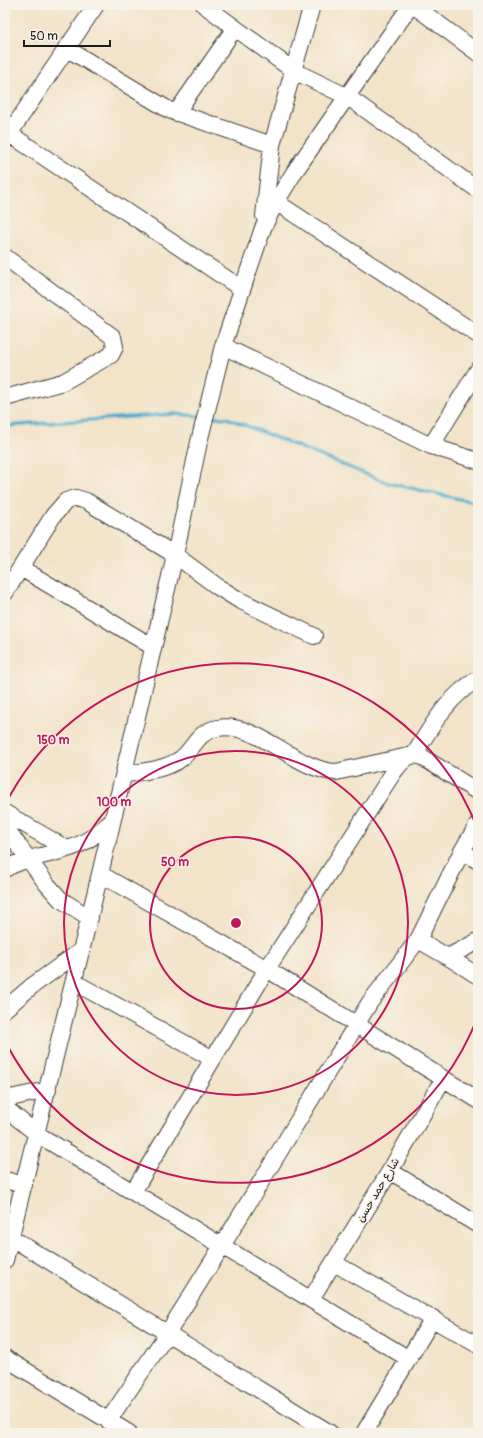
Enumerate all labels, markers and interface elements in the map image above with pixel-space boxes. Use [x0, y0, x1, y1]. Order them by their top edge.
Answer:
scale bar [24, 22, 110, 48]
text: 50 m [30, 29, 58, 44]
text: 150 m [37, 733, 70, 748]
text: 100 m [97, 795, 132, 810]
text: 50 m [161, 855, 189, 870]
centre of rings [229, 916, 243, 930]
street label: شارع حمد حسن [354, 1155, 404, 1226]

